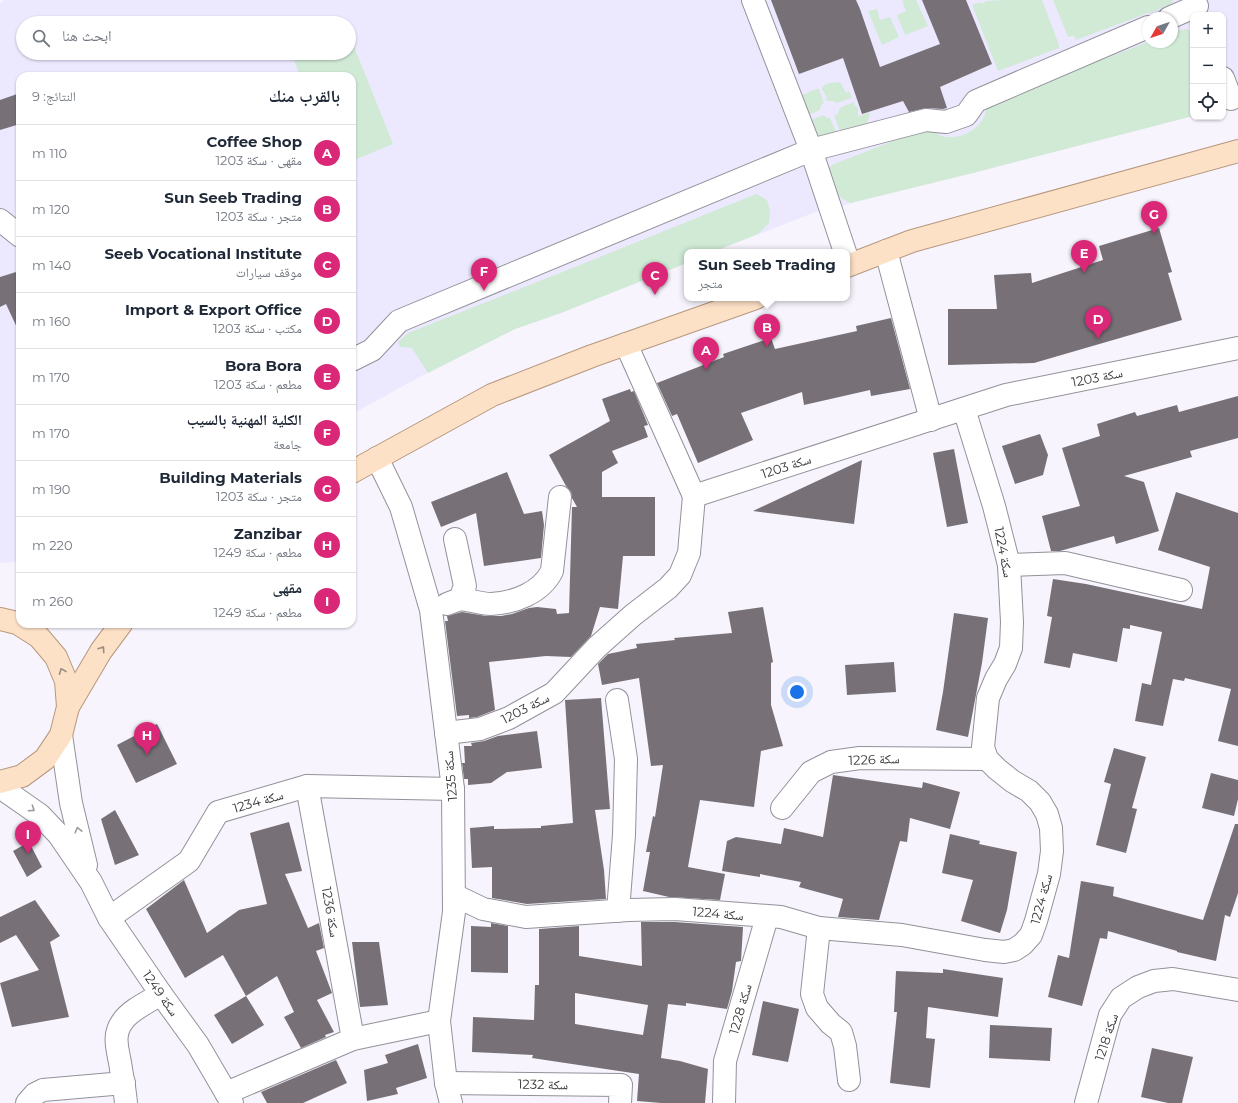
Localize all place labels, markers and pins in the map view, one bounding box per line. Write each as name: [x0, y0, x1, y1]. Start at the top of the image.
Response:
pin: G: [1141, 201, 1167, 234]
pin: E: [1071, 240, 1097, 273]
pin: F: [471, 258, 497, 291]
pin: C: [642, 262, 668, 295]
pin: D: [1085, 306, 1111, 339]
pin: B: [754, 314, 780, 347]
pin: A: [693, 337, 719, 370]
pin: H: [134, 722, 160, 755]
pin: I: [15, 821, 41, 854]

